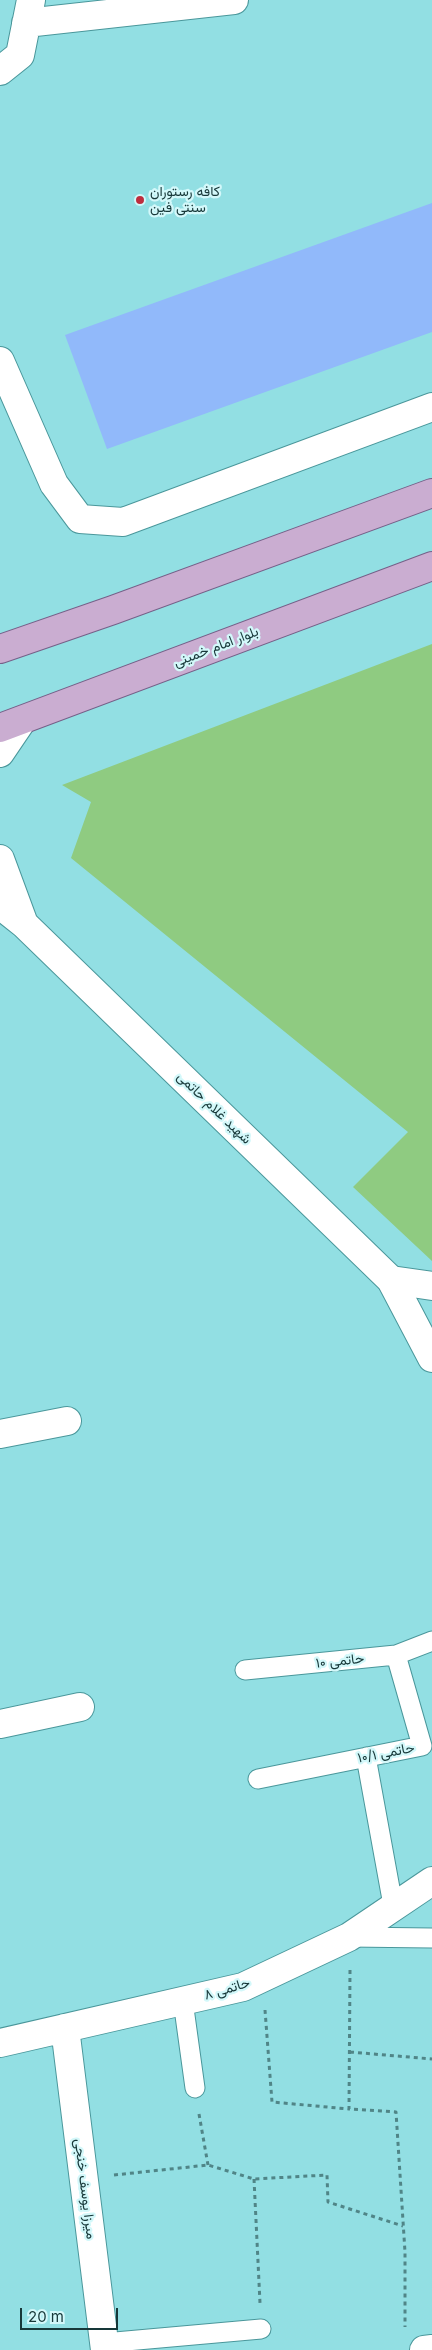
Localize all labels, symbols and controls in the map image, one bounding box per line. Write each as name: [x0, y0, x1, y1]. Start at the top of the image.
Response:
place label: کافه رستوران سنتی فین: [150, 184, 220, 216]
marker: کافه رستوران سنتی فین: [134, 194, 146, 206]
street label: بلوار امام خمینی: [171, 623, 261, 671]
street label: شهید غلام حاتمی: [173, 1068, 255, 1148]
street label: حاتمی ۱۰: [315, 1650, 365, 1672]
street label: حاتمی ۱۰/۱: [356, 1739, 416, 1767]
street label: حاتمی ۸: [202, 1974, 252, 2004]
street label: میرزا یوسف خنجی: [70, 2138, 100, 2240]
scale bar: [22, 2298, 120, 2330]
text: 20 m: [28, 2307, 64, 2326]

